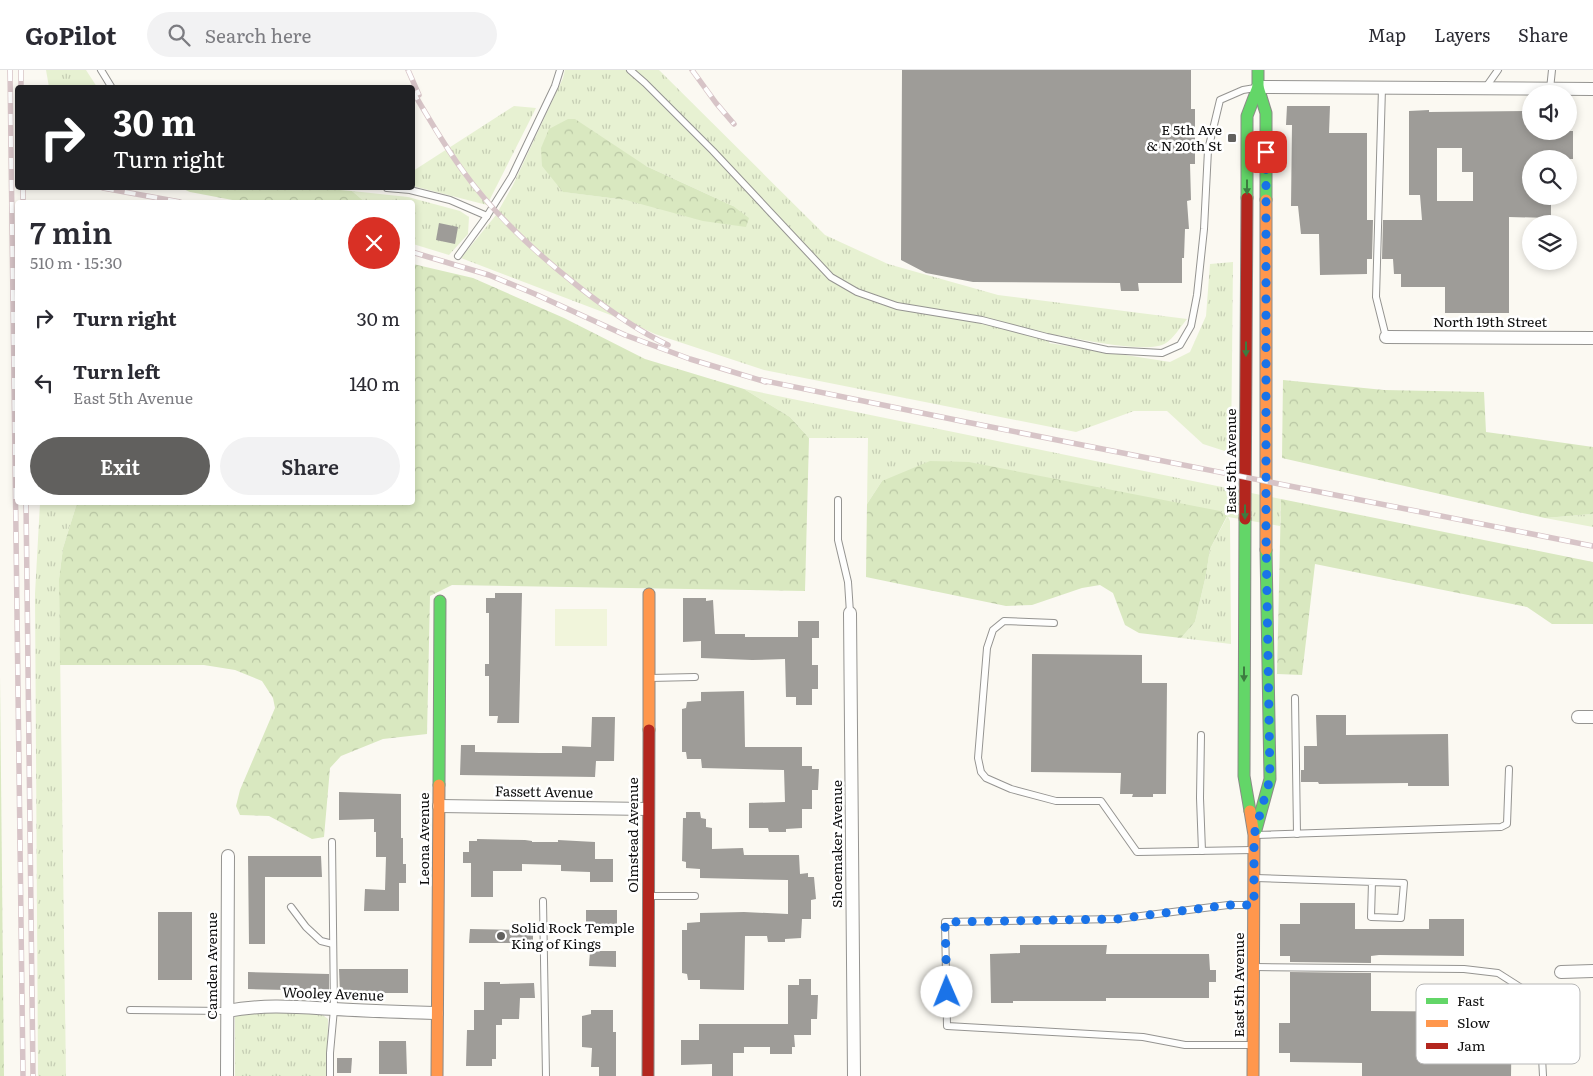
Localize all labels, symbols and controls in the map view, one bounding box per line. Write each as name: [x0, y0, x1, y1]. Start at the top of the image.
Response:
search box: [147, 12, 497, 57]
text: GoPilot: [25, 17, 117, 52]
icon: search: [165, 21, 193, 49]
text: Search here: [205, 21, 311, 49]
text: Map: [1368, 21, 1406, 48]
text: Layers: [1434, 21, 1490, 48]
text: Share: [1518, 21, 1568, 48]
map controls: [1522, 85, 1577, 270]
button: sound: [1522, 85, 1577, 140]
text: 30 m: [113, 95, 196, 147]
icon: right: [30, 105, 95, 170]
place label: E 5th Ave & N 20th St: [1147, 119, 1222, 155]
pin: [1245, 131, 1287, 173]
marker: E 5th Ave & N 20th St: [1226, 132, 1238, 144]
icon: arrive: [1252, 138, 1280, 166]
text: Turn right: [113, 142, 225, 175]
button: search: [1522, 150, 1577, 205]
one-way arrow: [1243, 179, 1251, 195]
text: 7 min: [30, 209, 112, 253]
button: layers: [1522, 215, 1577, 270]
button: close: [348, 217, 400, 269]
text: 510 m · 15:30: [30, 250, 122, 274]
icon: right: [30, 304, 58, 332]
text: Turn right: [73, 304, 177, 332]
text: 30 m: [356, 304, 400, 332]
street label: North 19th Street: [1433, 311, 1547, 331]
one-way arrow: [1242, 341, 1250, 357]
text: Turn left: [73, 357, 160, 385]
icon: left: [30, 369, 58, 397]
text: 140 m: [349, 369, 400, 397]
text: East 5th Avenue: [73, 385, 193, 409]
street label: East 5th Avenue: [1220, 409, 1240, 513]
button: Exit: [30, 437, 210, 495]
button: Share: [220, 437, 400, 495]
one-way arrow: [1241, 504, 1249, 520]
one-way arrow: [1240, 666, 1248, 682]
street label: Olmstead Avenue: [622, 777, 642, 893]
street label: Fassett Avenue: [495, 780, 593, 802]
street label: Shoemaker Avenue: [826, 780, 846, 908]
street label: Leona Avenue: [413, 792, 433, 886]
street label: Camden Avenue: [201, 912, 221, 1020]
place label: Solid Rock Temple King of Kings: [511, 917, 634, 953]
marker: Solid Rock Temple King of Kings: [495, 930, 507, 942]
street label: East 5th Avenue: [1228, 933, 1248, 1037]
position arrow: [920, 965, 972, 1017]
street label: Wooley Avenue: [282, 981, 384, 1005]
legend: [1416, 984, 1580, 1064]
text: Fast: [1457, 990, 1485, 1010]
text: Slow: [1457, 1012, 1490, 1032]
text: Jam: [1457, 1035, 1486, 1055]

